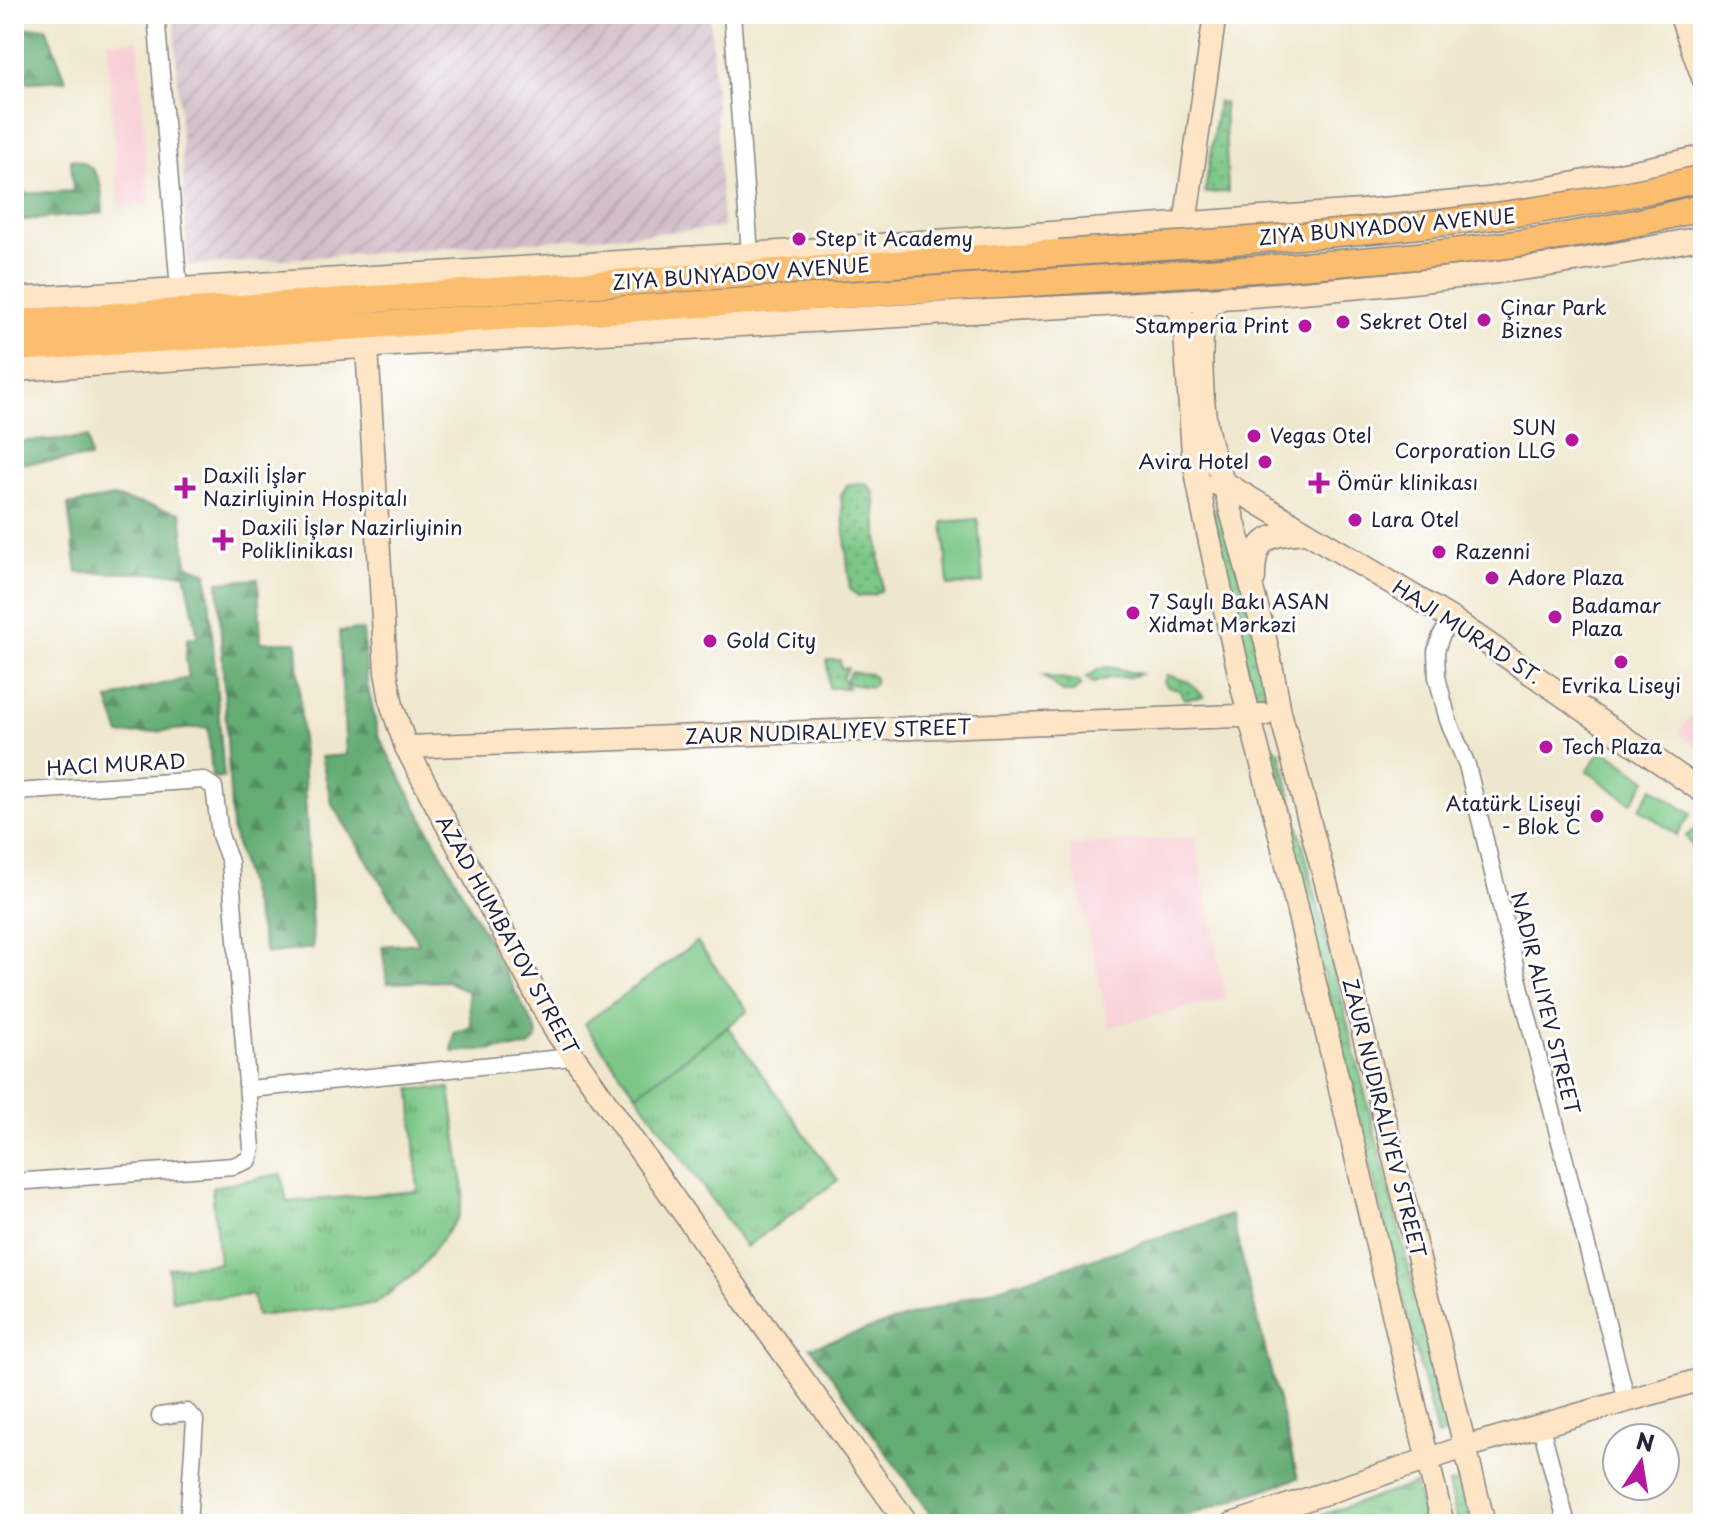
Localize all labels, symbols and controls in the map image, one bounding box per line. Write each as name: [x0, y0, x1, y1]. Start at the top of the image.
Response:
street label: ZIYA BUNYADOV AVENUE: [1257, 200, 1517, 252]
place label: Step it Academy: [815, 223, 973, 253]
marker: Step it Academy: [790, 230, 808, 248]
street label: ZIYA BUNYADOV AVENUE: [611, 249, 871, 297]
place label: Çinar Park Biznes: [1500, 292, 1607, 345]
place label: Sekret Otel: [1359, 306, 1468, 336]
place label: Stamperia Print: [1135, 310, 1289, 340]
marker: Çinar Park Biznes: [1475, 311, 1493, 329]
marker: Sekret Otel: [1334, 313, 1352, 331]
marker: Stamperia Print: [1296, 317, 1314, 335]
place label: SUN Corporation LLG: [1395, 412, 1556, 465]
place label: Vegas Otel: [1270, 420, 1372, 450]
marker: Vegas Otel: [1245, 427, 1263, 445]
marker: SUN Corporation LLG: [1563, 431, 1581, 449]
place label: Avira Hotel: [1138, 446, 1249, 476]
marker: Avira Hotel: [1256, 453, 1274, 471]
place label: Daxili İşlər Nazirliyinin Hospitalı: [203, 460, 407, 513]
place label: Ömür klinikası: [1337, 467, 1478, 497]
marker: Ömür klinikası: [1308, 472, 1330, 494]
marker: Daxili İşlər Nazirliyinin Hospitalı: [174, 477, 196, 499]
place label: Lara Otel: [1371, 504, 1459, 534]
marker: Lara Otel: [1346, 511, 1364, 529]
place label: Daxili İşlər Nazirliyinin Poliklinikası: [241, 512, 462, 565]
marker: Daxili İşlər Nazirliyinin Poliklinikası: [212, 529, 234, 551]
place label: Razenni: [1455, 536, 1530, 566]
marker: Razenni: [1430, 543, 1448, 561]
place label: Adore Plaza: [1508, 562, 1624, 592]
marker: Adore Plaza: [1483, 569, 1501, 587]
street label: HAJI MURAD ST.: [1387, 572, 1548, 691]
place label: 7 Saylı Bakı ASAN Xidmət Mərkəzi: [1149, 586, 1329, 639]
place label: Badamar Plaza: [1571, 590, 1661, 643]
marker: 7 Saylı Bakı ASAN Xidmət Mərkəzi: [1124, 604, 1142, 622]
marker: Badamar Plaza: [1546, 608, 1564, 626]
place label: Gold City: [726, 625, 816, 655]
marker: Gold City: [701, 632, 719, 650]
marker: Evrika Liseyi: [1612, 653, 1630, 671]
place label: Evrika Liseyi: [1561, 670, 1681, 700]
street label: ZAUR NUDIRALIYEV STREET: [684, 711, 972, 751]
place label: Tech Plaza: [1562, 731, 1662, 761]
marker: Tech Plaza: [1537, 738, 1555, 756]
street label: HACI MURAD: [46, 745, 186, 783]
place label: Atatürk Liseyi - Blok C: [1446, 788, 1581, 841]
marker: Atatürk Liseyi - Blok C: [1588, 807, 1606, 825]
street label: AZAD HUMBATOV STREET: [429, 809, 587, 1060]
street label: NADIR ALIYEV STREET: [1504, 888, 1588, 1117]
street label: ZAUR NUDIRALIYEV STREET: [1336, 975, 1434, 1261]
north arrow: [1601, 1422, 1681, 1502]
text: N: [1634, 1423, 1657, 1459]

